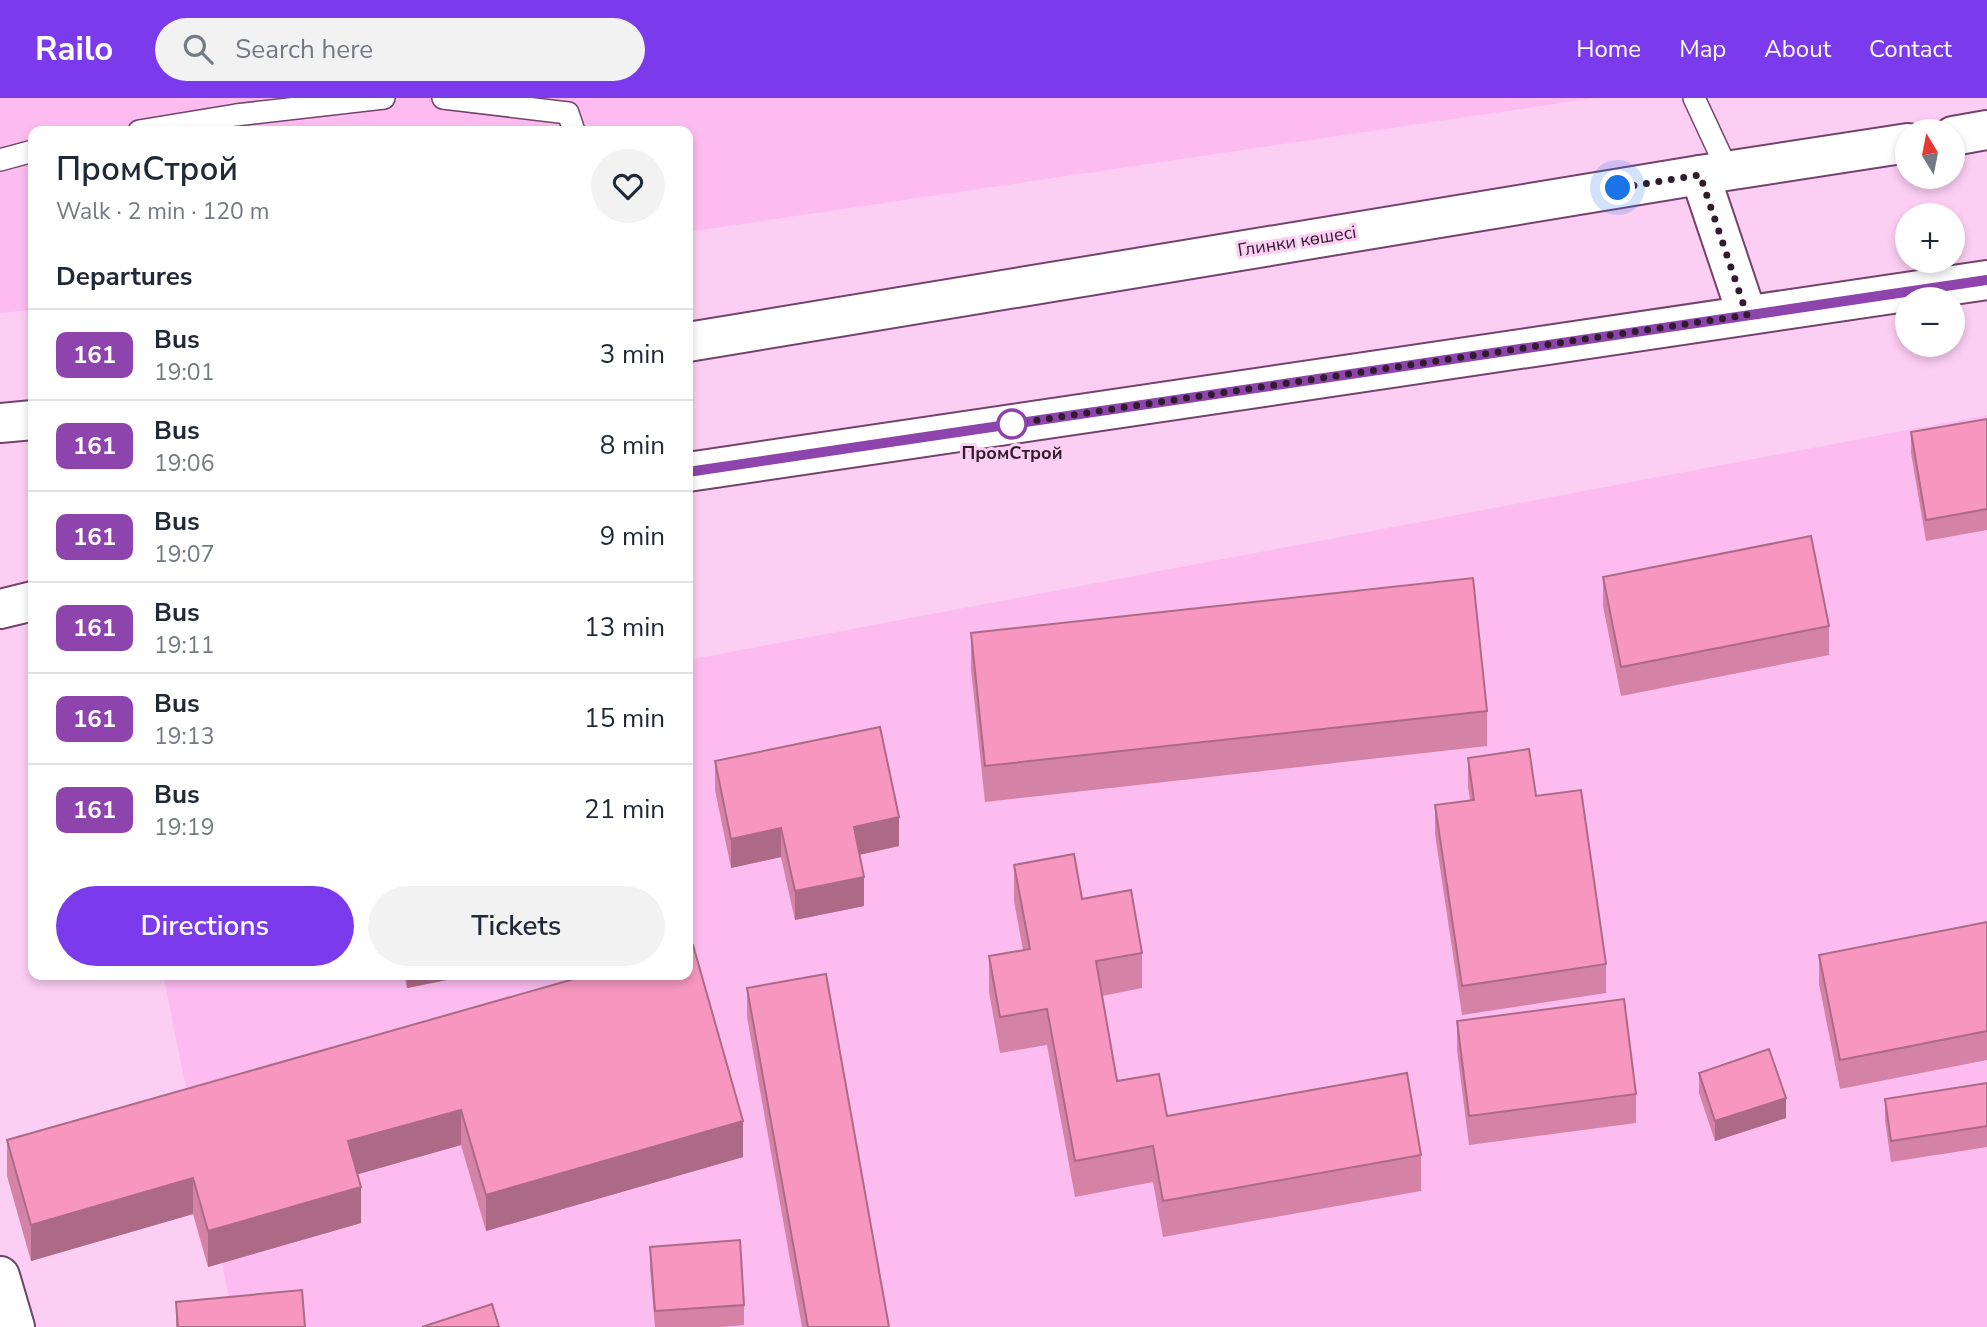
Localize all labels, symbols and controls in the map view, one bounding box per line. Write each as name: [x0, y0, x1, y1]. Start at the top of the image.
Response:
search box: [155, 18, 645, 81]
text: Railo: [35, 27, 113, 72]
icon: search: [179, 30, 217, 68]
text: Search here: [235, 32, 373, 67]
text: Home: [1576, 33, 1641, 65]
text: Map: [1679, 33, 1726, 65]
text: About: [1764, 33, 1831, 65]
text: Contact: [1869, 33, 1952, 65]
north arrow: [1895, 119, 1965, 189]
map controls: [1895, 119, 1965, 357]
text: ПромСтрой: [56, 147, 238, 192]
button: heart: [591, 149, 665, 223]
your location: [1600, 170, 1635, 205]
text: Walk · 2 min · 120 m: [56, 196, 269, 227]
button: +: [1895, 203, 1965, 273]
street label: Глинки көшесі: [1236, 220, 1358, 262]
text: Departures: [56, 259, 192, 294]
button: −: [1895, 287, 1965, 357]
text: Bus: [154, 322, 200, 357]
text: 3 min: [600, 337, 665, 372]
text: 161: [73, 339, 116, 371]
text: 19:01: [154, 357, 214, 388]
marker: ПромСтрой: [997, 409, 1027, 439]
text: Bus: [154, 413, 200, 448]
text: 8 min: [600, 428, 665, 463]
text: 161: [73, 430, 116, 462]
place label: ПромСтрой: [961, 441, 1063, 465]
text: 19:06: [154, 448, 214, 479]
text: Bus: [154, 504, 200, 539]
text: 9 min: [600, 519, 665, 554]
text: 161: [73, 521, 116, 553]
text: 19:07: [154, 539, 214, 570]
text: Bus: [154, 595, 200, 630]
text: 13 min: [584, 610, 665, 645]
text: 161: [73, 612, 116, 644]
text: 19:11: [154, 630, 214, 661]
text: Bus: [154, 686, 200, 721]
text: 15 min: [584, 701, 665, 736]
text: 161: [73, 703, 116, 735]
text: 19:13: [154, 721, 214, 752]
text: Bus: [154, 777, 200, 812]
text: 21 min: [584, 792, 665, 827]
text: 161: [73, 794, 116, 826]
text: 19:19: [154, 812, 214, 843]
button: Directions: [56, 886, 354, 966]
button: Tickets: [368, 886, 665, 966]

